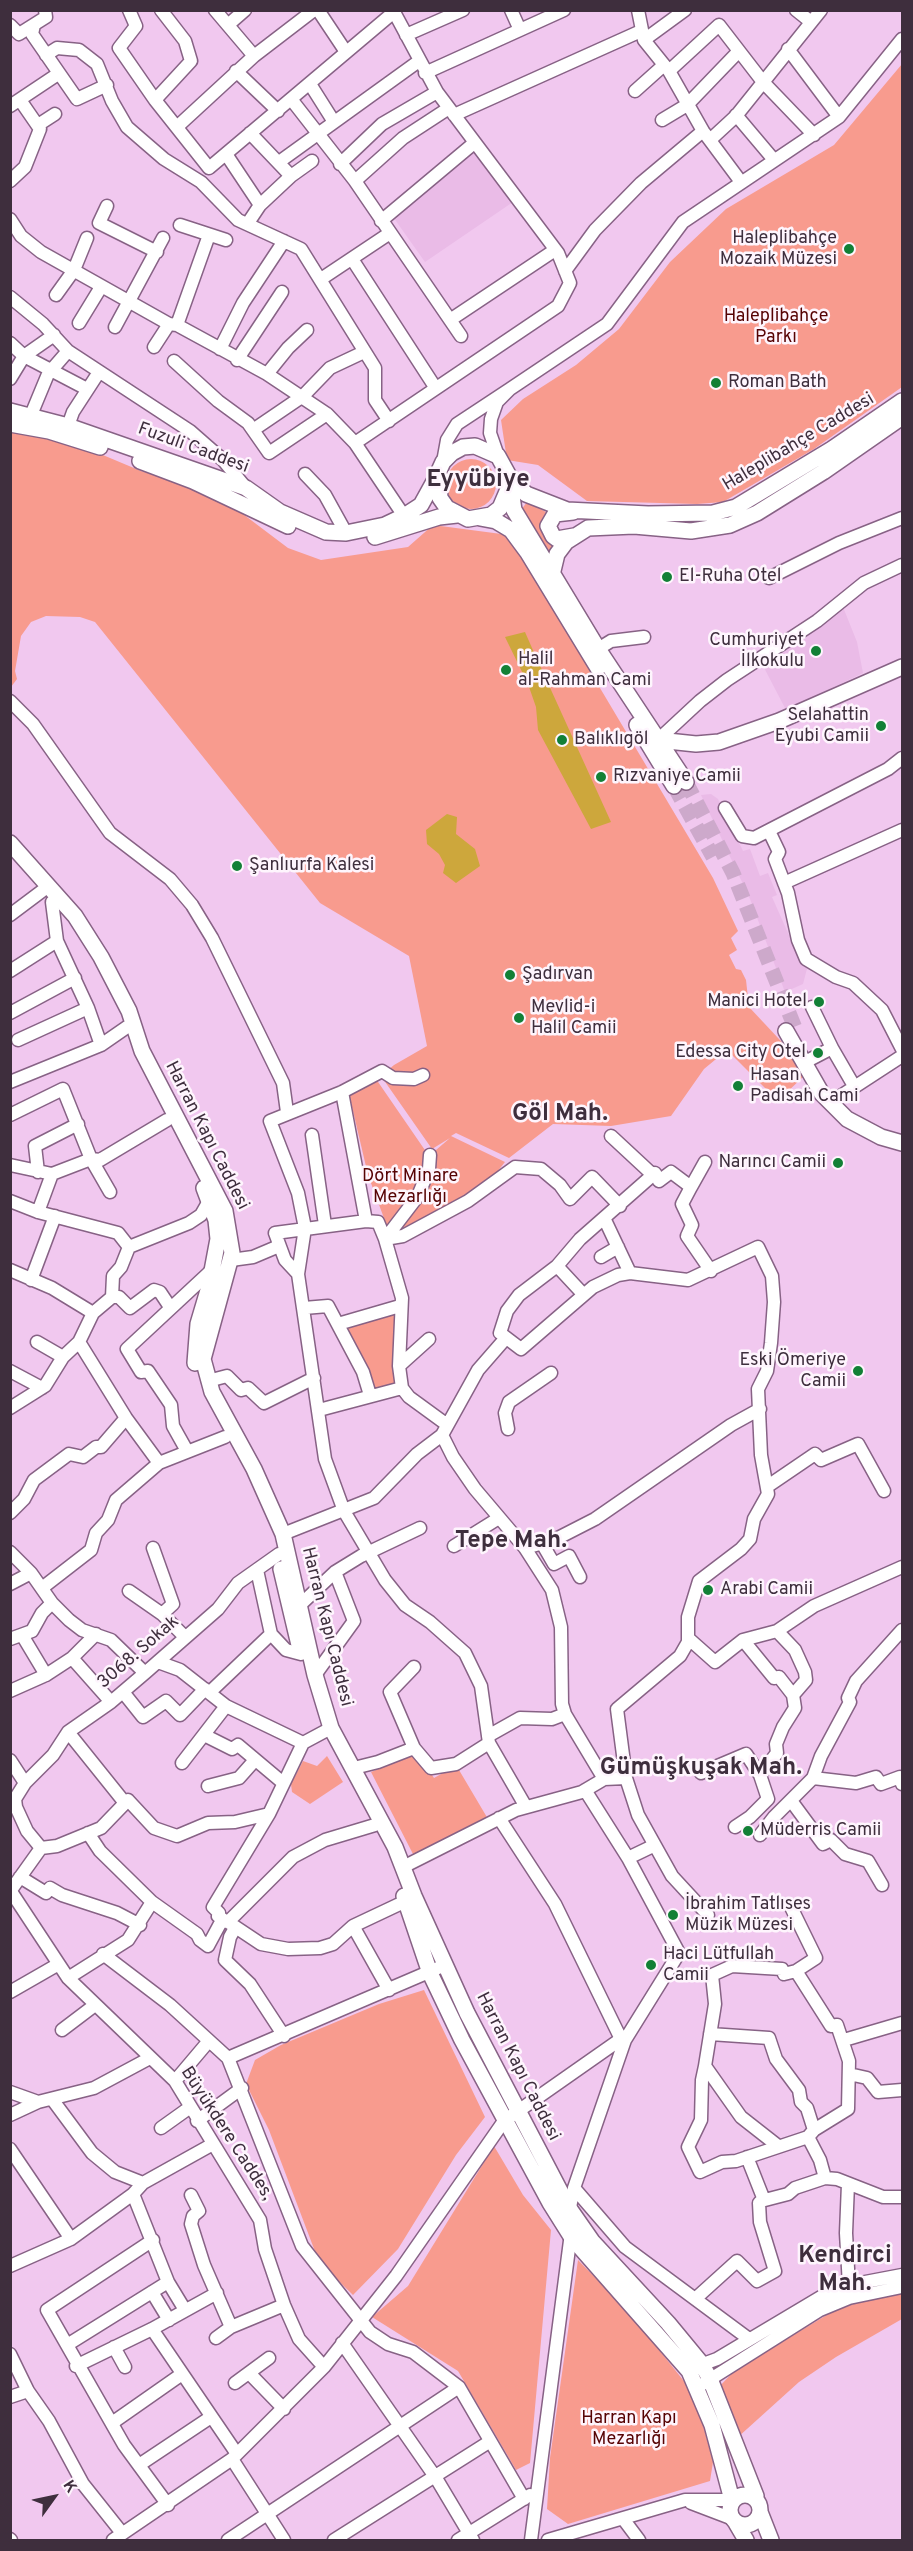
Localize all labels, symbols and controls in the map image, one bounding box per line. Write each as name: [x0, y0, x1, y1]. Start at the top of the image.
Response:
place label: Haleplibahçe Mozaik Müzesi: [720, 228, 837, 270]
marker: Haleplibahçe Mozaik Müzesi: [842, 242, 856, 256]
park label: Haleplibahçe Parkı: [724, 306, 828, 348]
place label: Roman Bath: [728, 372, 827, 394]
marker: Roman Bath: [709, 376, 723, 390]
street label: Haleplibahçe Caddesi: [719, 389, 879, 497]
street label: Fuzuli Caddesi: [135, 419, 251, 479]
district label: Eyyübiye: [426, 467, 530, 495]
place label: El-Ruha Otel: [679, 566, 781, 588]
marker: El-Ruha Otel: [660, 570, 674, 584]
place label: Cumhuriyet İlkokulu: [709, 630, 804, 672]
marker: Cumhuriyet İlkokulu: [809, 644, 823, 658]
place label: Halil al-Rahman Cami: [518, 649, 651, 692]
marker: Halil al-Rahman Cami: [499, 663, 513, 677]
place label: Selahattin Eyubi Camii: [775, 705, 869, 748]
marker: Selahattin Eyubi Camii: [874, 719, 888, 733]
place label: Balıklıgöl: [574, 729, 649, 751]
marker: Balıklıgöl: [555, 733, 569, 747]
place label: Rızvaniye Camii: [613, 766, 741, 788]
marker: Rızvaniye Camii: [594, 770, 608, 784]
place label: Şanlıurfa Kalesi: [249, 855, 374, 877]
marker: Şanlıurfa Kalesi: [230, 859, 244, 873]
place label: Şadırvan: [522, 964, 593, 986]
marker: Şadırvan: [503, 968, 517, 982]
place label: Manici Hotel: [707, 991, 807, 1013]
marker: Manici Hotel: [812, 995, 826, 1009]
place label: Mevlid-i Halil Camii: [531, 997, 616, 1040]
marker: Mevlid-i Halil Camii: [512, 1011, 526, 1025]
place label: Edessa City Otel: [675, 1042, 806, 1064]
marker: Edessa City Otel: [811, 1046, 825, 1060]
street label: Harran Kapı Caddesi: [159, 1058, 253, 1214]
place label: Hasan Padisah Cami: [750, 1065, 859, 1108]
marker: Hasan Padisah Cami: [731, 1079, 745, 1093]
district label: Göl Mah.: [512, 1101, 608, 1129]
place label: Narıncı Camii: [719, 1152, 826, 1174]
marker: Narıncı Camii: [831, 1156, 845, 1170]
park label: Dört Minare Mezarlığı: [362, 1166, 458, 1208]
place label: Eski Ömeriye Camii: [740, 1350, 846, 1392]
marker: Eski Ömeriye Camii: [851, 1364, 865, 1378]
district label: Tepe Mah.: [455, 1528, 567, 1556]
street label: Harran Kapı Caddesi: [296, 1545, 356, 1709]
place label: Arabi Camii: [720, 1579, 813, 1601]
marker: Arabi Camii: [701, 1583, 715, 1597]
street label: 3068. Sokak: [94, 1612, 184, 1694]
district label: Gümüşkuşak Mah.: [600, 1755, 802, 1783]
place label: Müderris Camii: [760, 1820, 881, 1842]
marker: Müderris Camii: [741, 1824, 755, 1838]
place label: İbrahim Tatlıses Müzik Müzesi: [685, 1894, 811, 1936]
marker: İbrahim Tatlıses Müzik Müzesi: [666, 1908, 680, 1922]
place label: Haci Lütfullah Camii: [663, 1944, 774, 1986]
marker: Haci Lütfullah Camii: [644, 1958, 658, 1972]
street label: Harran Kapı Caddesi: [470, 1989, 564, 2145]
street label: Büyükdere Caddes,: [175, 2063, 277, 2205]
district label: Kendirci Mah.: [798, 2243, 892, 2299]
park label: Harran Kapı Mezarlığı: [581, 2408, 677, 2450]
north arrow: [24, 2467, 84, 2527]
text: K: [58, 2477, 81, 2497]

